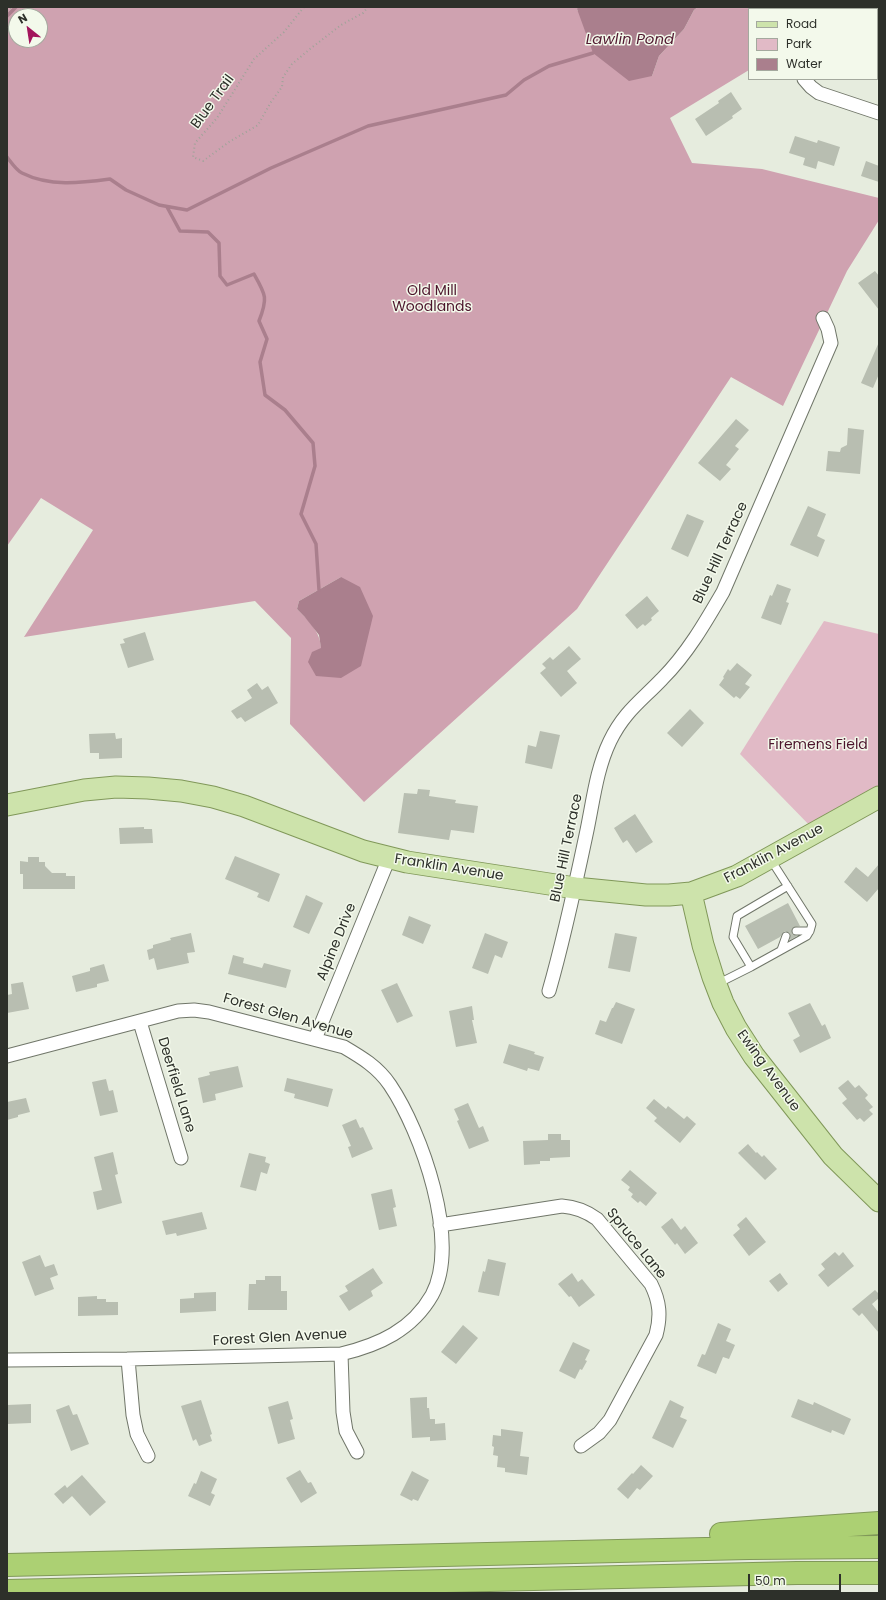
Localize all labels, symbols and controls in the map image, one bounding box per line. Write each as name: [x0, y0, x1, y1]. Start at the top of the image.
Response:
north arrow: [8, 8, 48, 48]
legend: [748, 8, 878, 80]
text: N: [15, 9, 30, 27]
text: Road: [786, 15, 817, 32]
water label: Lawlin Pond: [586, 31, 674, 49]
text: Park: [786, 35, 812, 52]
text: Water: [786, 55, 822, 72]
street label: Blue Trail: [188, 72, 238, 132]
park label: Old Mill Woodlands: [392, 283, 472, 316]
street label: Blue Hill Terrace: [690, 499, 752, 607]
park label: Firemens Field: [768, 737, 868, 753]
street label: Blue Hill Terrace: [547, 792, 587, 904]
street label: Franklin Avenue: [721, 821, 827, 887]
street label: Franklin Avenue: [393, 851, 505, 885]
street label: Alpine Drive: [314, 901, 360, 983]
street label: Forest Glen Avenue: [221, 990, 355, 1044]
street label: Ewing Avenue: [733, 1027, 803, 1115]
street label: Deerfield Lane: [153, 1035, 199, 1135]
street label: Spruce Lane: [602, 1205, 670, 1283]
street label: Forest Glen Avenue: [212, 1326, 348, 1350]
scale bar: [750, 1566, 843, 1592]
text: 50 m: [755, 1572, 786, 1589]

